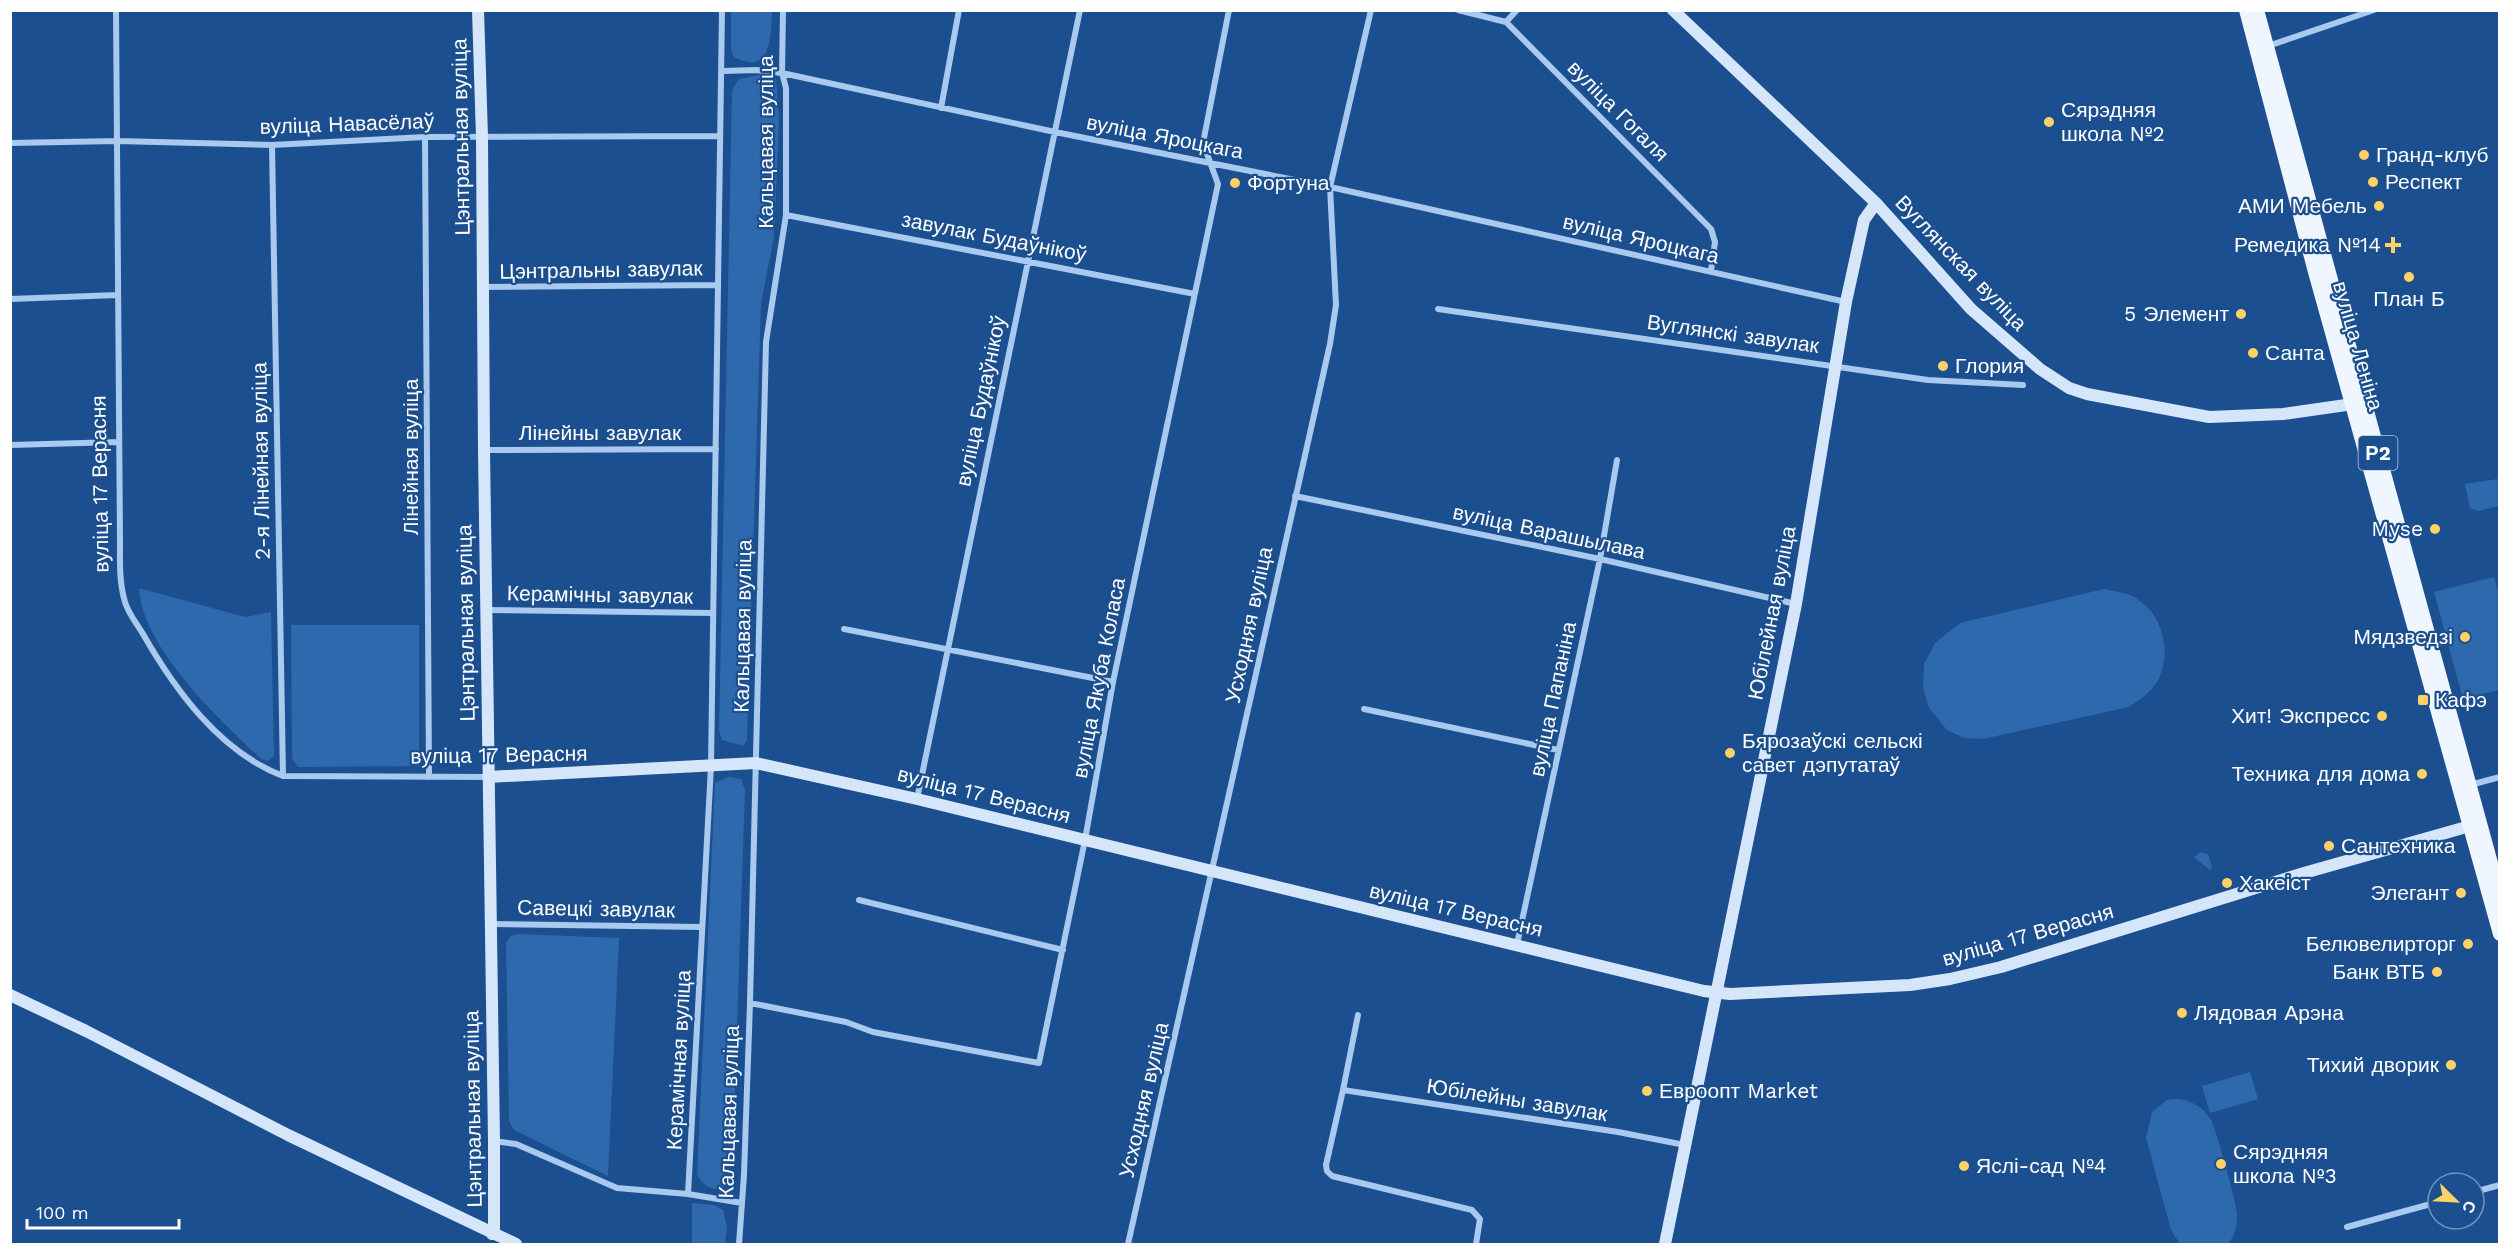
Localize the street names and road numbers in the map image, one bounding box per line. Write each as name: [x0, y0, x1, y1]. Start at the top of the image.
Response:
street label: Цэнтральная вуліца: [446, 38, 475, 236]
street label: Кальцавая вуліца: [753, 55, 778, 229]
street label: вуліца Гогаля: [1563, 55, 1674, 166]
street label: вуліца Навасёлаў: [259, 108, 435, 139]
street label: вуліца Яроцкага: [1085, 109, 1246, 164]
street label: Вуглянская вуліца: [1890, 190, 2033, 336]
street label: завулак Будаўнікоў: [900, 206, 1089, 267]
street label: вуліца Яроцкага: [1561, 208, 1722, 269]
street label: Цэнтральны завулак: [499, 255, 704, 284]
street label: вуліца Леніна: [2328, 278, 2389, 414]
street label: Вуглянскі завулак: [1645, 309, 1821, 358]
street label: вуліца Будаўнікоў: [950, 313, 1011, 489]
street label: 2-я Лінейная вуліца: [246, 362, 275, 560]
street label: Лінейная вуліца: [398, 378, 423, 535]
street label: вуліца 17 Верасня: [85, 395, 114, 573]
street label: Лінейны завулак: [519, 420, 682, 445]
road number: Р2: [2358, 436, 2398, 470]
street label: вуліца Варашылава: [1451, 499, 1648, 564]
street label: Юбілейная вуліца: [1742, 523, 1801, 702]
street label: Цэнтральная вуліца: [451, 524, 480, 722]
street label: Кальцавая вуліца: [728, 539, 757, 713]
street label: Усходняя вуліца: [1220, 544, 1277, 705]
street label: вуліца Якуба Коласа: [1067, 575, 1130, 780]
street label: Керамічны завулак: [507, 580, 694, 609]
street label: вуліца Папаніна: [1524, 619, 1581, 779]
street label: вуліца 17 Верасня: [410, 740, 588, 769]
street label: вуліца 17 Верасня: [895, 761, 1073, 828]
street label: вуліца 17 Верасня: [1367, 877, 1545, 942]
street label: Савецкі завулак: [517, 895, 676, 922]
street label: вуліца 17 Верасня: [1939, 898, 2116, 971]
street label: Керамічная вуліца: [661, 969, 696, 1151]
street label: Цэнтральная вуліца: [458, 1010, 487, 1208]
street label: Усходняя вуліца: [1113, 1019, 1174, 1180]
street label: Кальцавая вуліца: [713, 1025, 744, 1199]
street label: Юбілейны завулак: [1425, 1073, 1610, 1126]

